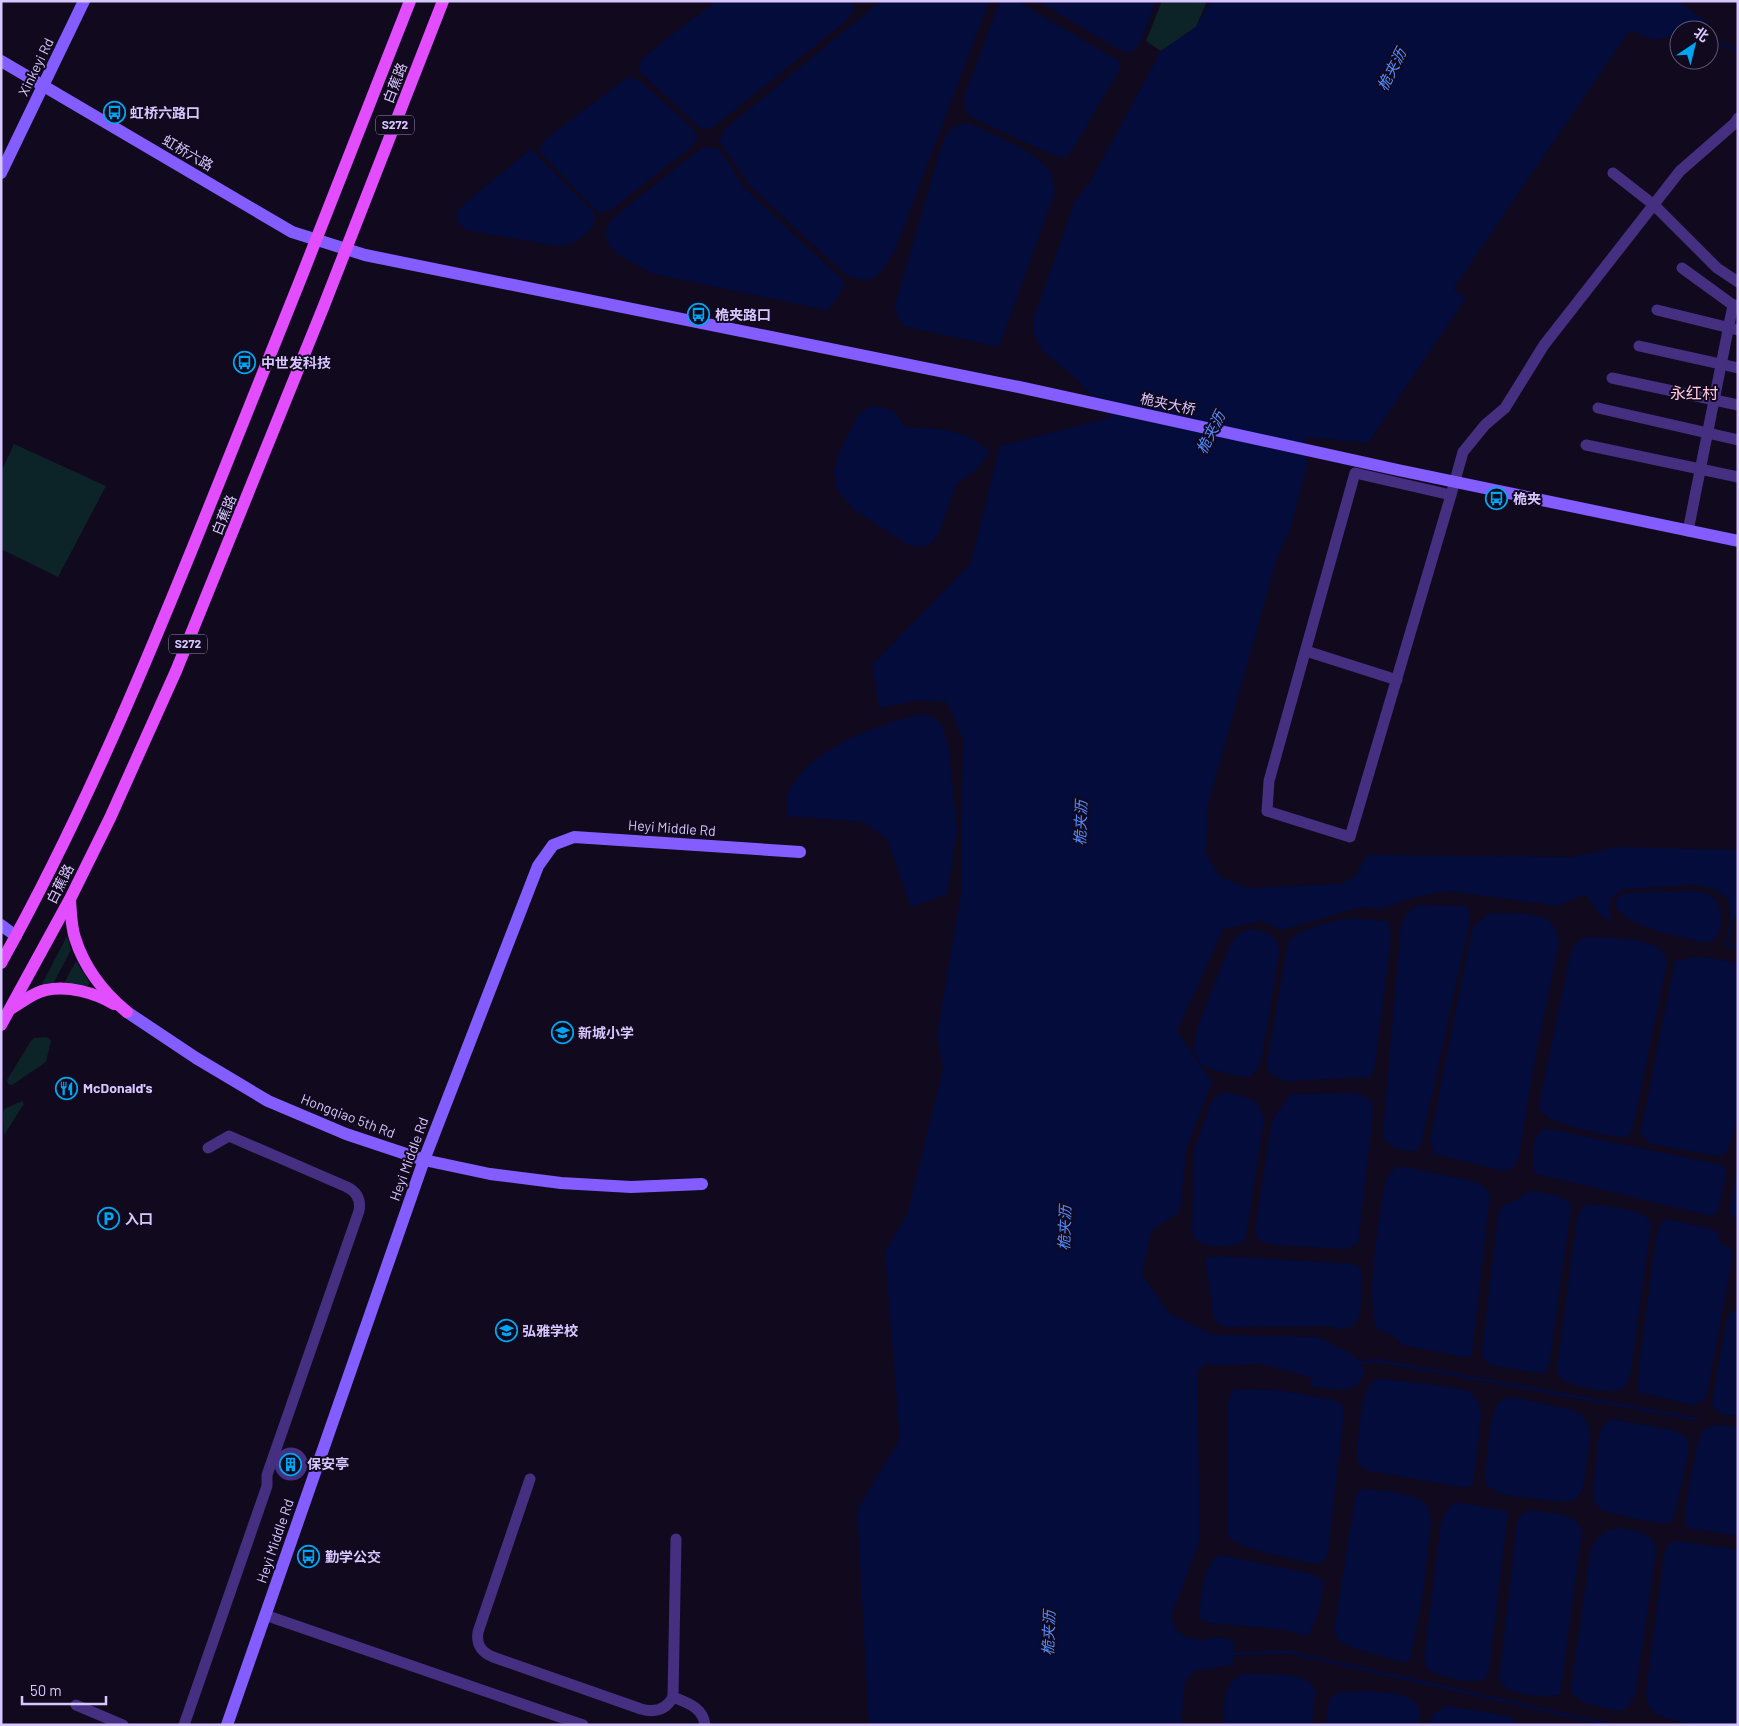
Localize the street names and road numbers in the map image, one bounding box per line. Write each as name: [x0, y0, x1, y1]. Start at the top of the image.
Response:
street label: Xinkeyi Rd: [14, 35, 57, 99]
street label: 白蕉路: [379, 60, 410, 105]
road number: S272: [376, 116, 414, 134]
street label: 虹桥六路: [160, 131, 217, 174]
street label: 桅夹大桥: [1139, 389, 1197, 418]
street label: 白蕉路: [208, 492, 239, 537]
road number: S272: [169, 634, 207, 654]
street label: Heyi Middle Rd: [628, 816, 716, 839]
street label: 白蕉路: [42, 861, 77, 906]
street label: Hongqiao 5th Rd: [299, 1090, 398, 1141]
street label: Heyi Middle Rd: [386, 1115, 432, 1203]
street label: Heyi Middle Rd: [252, 1497, 297, 1585]

